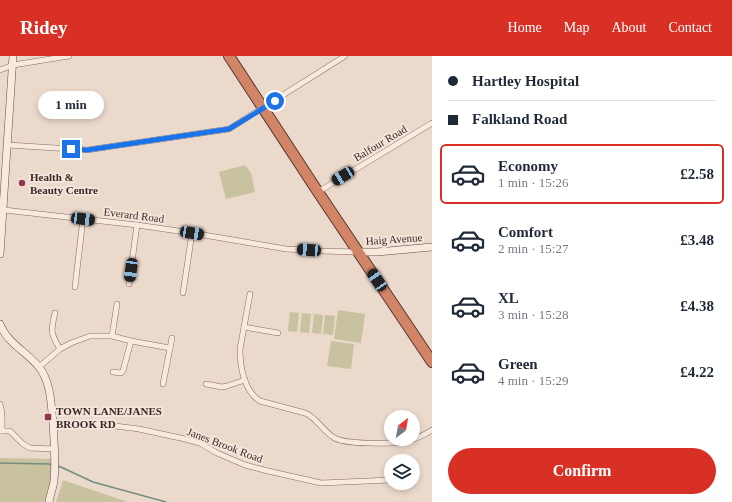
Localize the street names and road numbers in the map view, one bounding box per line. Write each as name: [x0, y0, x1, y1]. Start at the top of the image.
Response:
street label: Balfour Road: [351, 122, 409, 163]
street label: Everard Road: [103, 205, 165, 225]
street label: Haig Avenue: [365, 231, 423, 247]
street label: Janes Brook Road: [185, 425, 265, 465]

